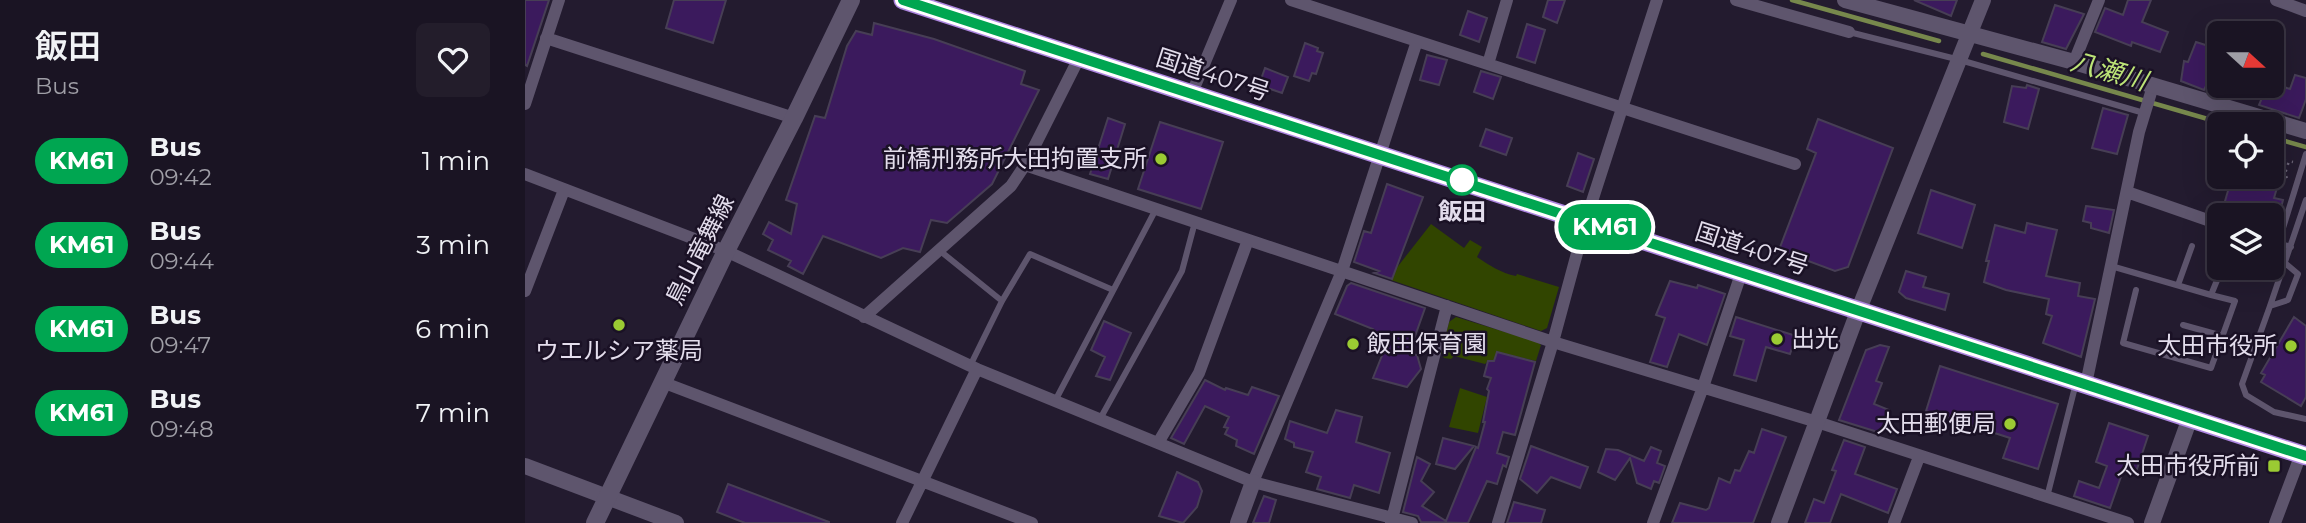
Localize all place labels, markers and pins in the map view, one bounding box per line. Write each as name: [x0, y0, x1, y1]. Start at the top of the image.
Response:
place label: 前橋刑務所大田拘置支所: [883, 144, 1147, 173]
marker: 前橋刑務所大田拘置支所: [1153, 151, 1169, 167]
marker: 飯田: [1447, 165, 1477, 195]
place label: 飯田: [1438, 197, 1486, 226]
marker: ウエルシア薬局: [611, 317, 627, 333]
place label: 出光: [1791, 324, 1839, 353]
place label: 飯田保育園: [1367, 329, 1487, 358]
marker: 出光: [1769, 331, 1785, 347]
place label: 太田市役所: [2157, 331, 2277, 360]
place label: ウエルシア薬局: [535, 336, 703, 365]
marker: 飯田保育園: [1345, 336, 1361, 352]
marker: 太田市役所: [2283, 338, 2299, 354]
place label: 太田郵便局: [1876, 409, 1996, 438]
marker: 太田郵便局: [2002, 416, 2018, 432]
place label: 太田市役所前: [2116, 451, 2260, 480]
marker: 太田市役所前: [2266, 458, 2282, 474]

